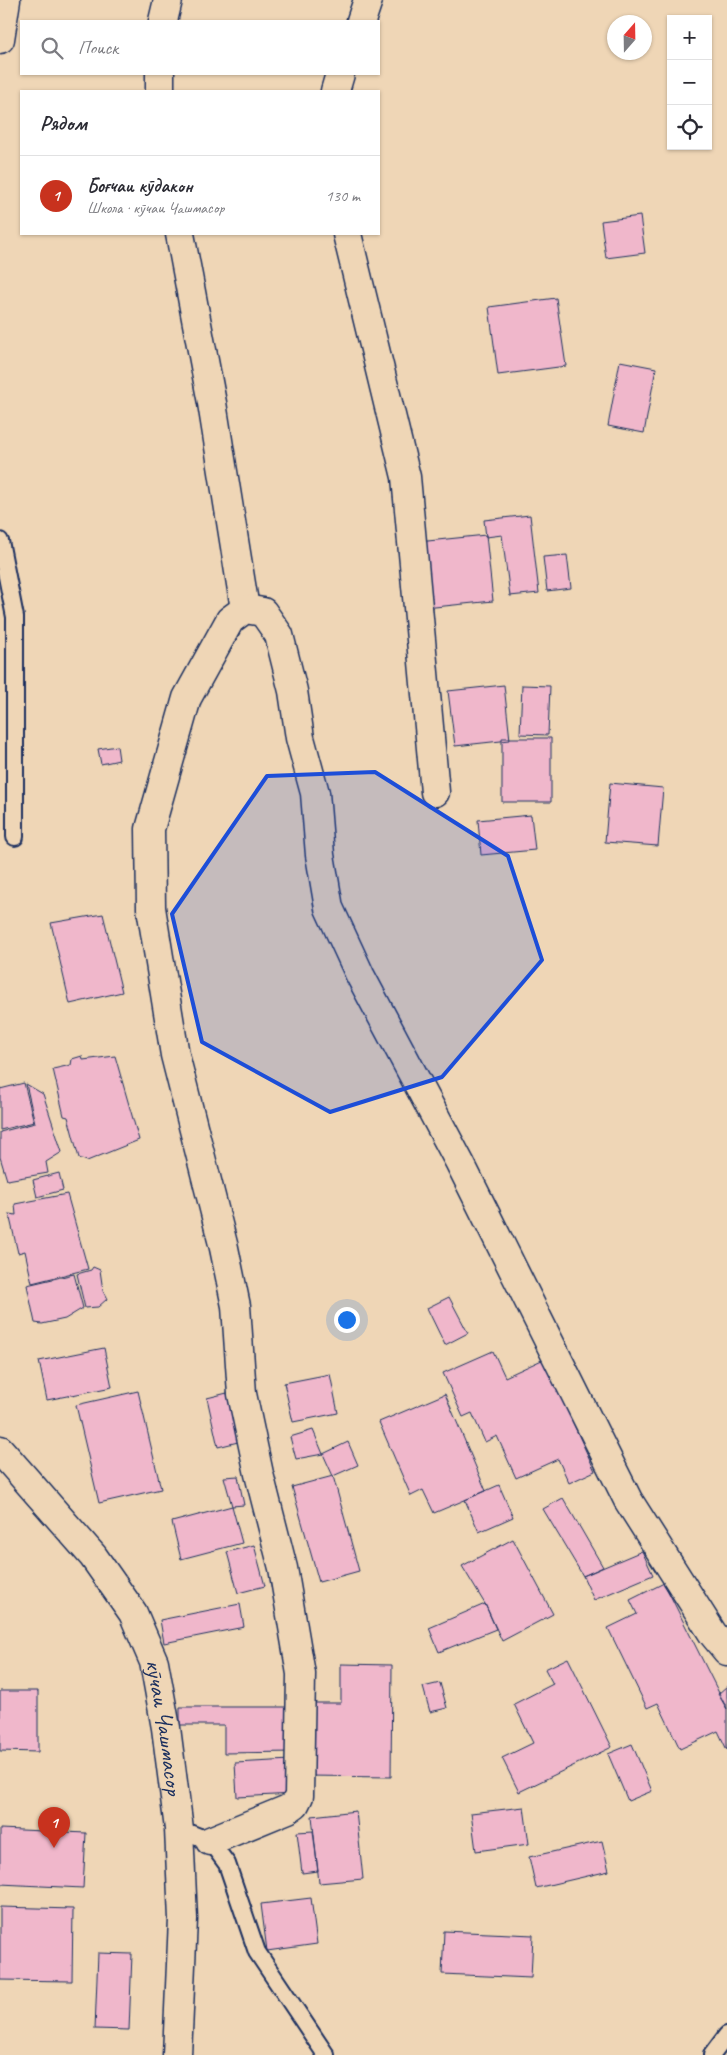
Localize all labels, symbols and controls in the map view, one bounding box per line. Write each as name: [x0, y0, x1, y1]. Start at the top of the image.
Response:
north arrow: [607, 15, 652, 60]
map controls: [667, 15, 712, 150]
button: +: [667, 15, 712, 60]
search box: [20, 20, 380, 75]
icon: search: [38, 34, 66, 62]
text: Поиск: [78, 36, 118, 60]
button: −: [667, 60, 712, 105]
button: locate: [667, 105, 712, 150]
text: Рядом: [40, 110, 87, 136]
text: Боғчаи кӯдакон: [87, 174, 193, 198]
text: 1: [52, 186, 60, 206]
text: 130 m: [326, 186, 360, 206]
text: Школа · кӯчаи Чашмасор: [87, 198, 224, 218]
your location: [334, 1307, 360, 1333]
street label: кӯчаи Чашмасор: [139, 1657, 190, 1799]
pin: 1: [38, 1807, 70, 1848]

